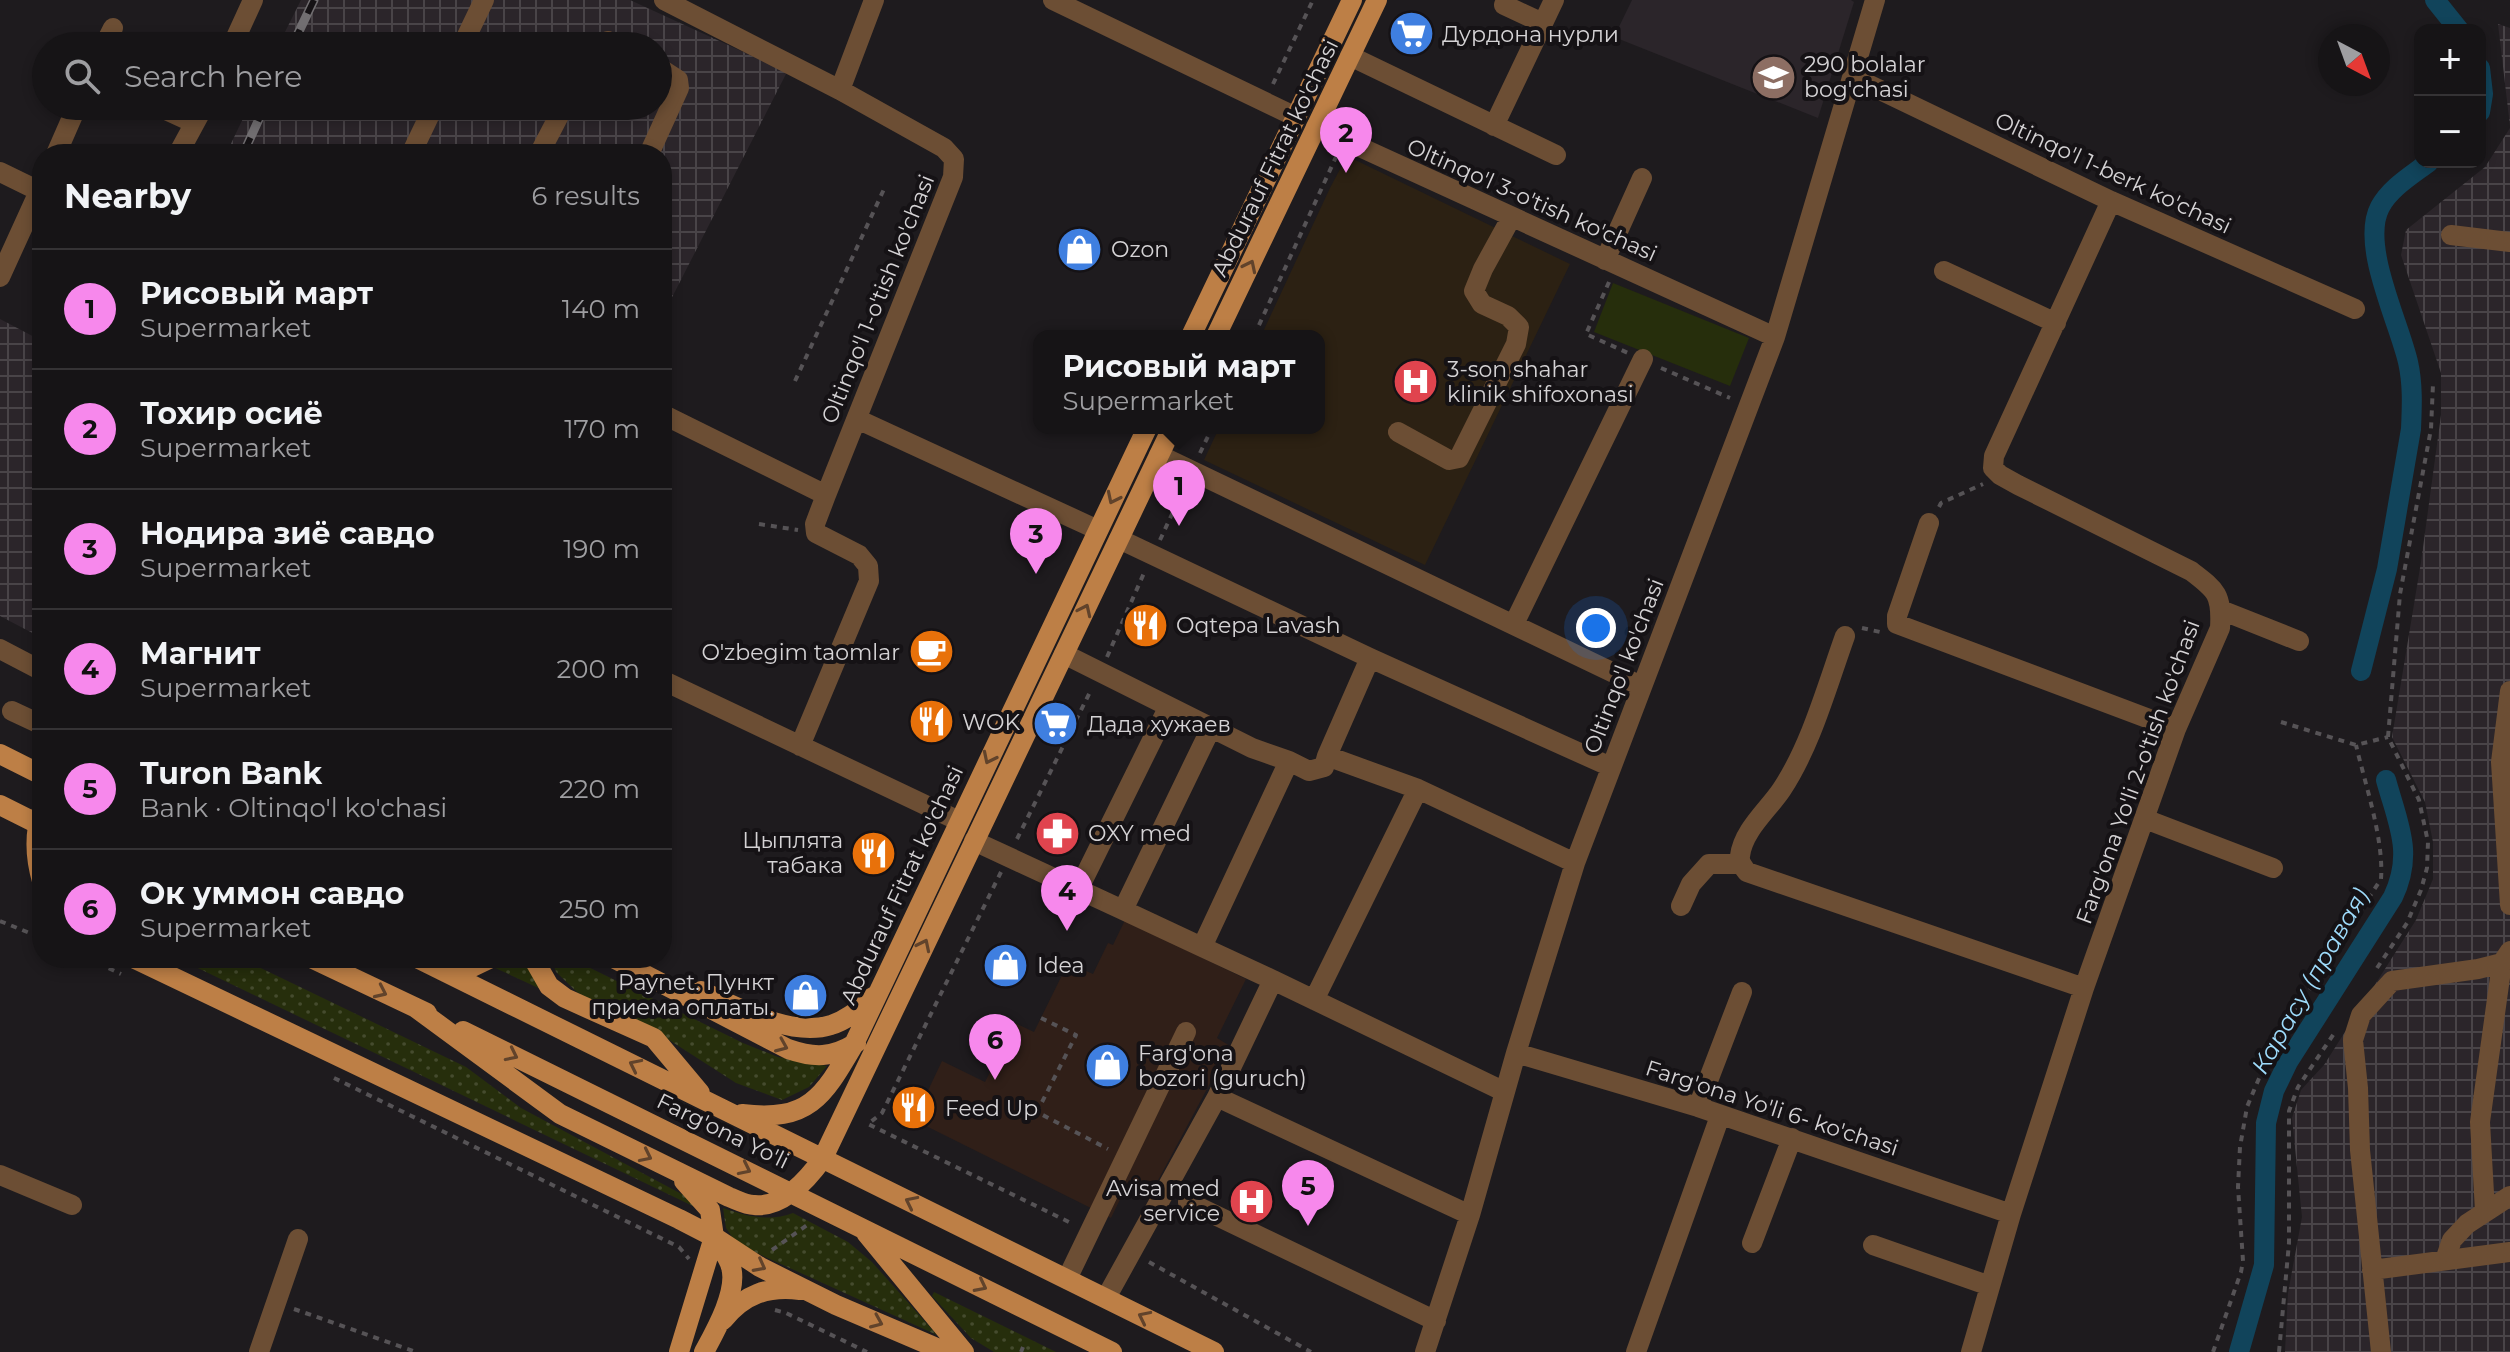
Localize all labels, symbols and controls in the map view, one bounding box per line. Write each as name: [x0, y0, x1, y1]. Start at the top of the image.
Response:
supermarket icon: Дурдона нурли: [1387, 10, 1435, 58]
place label: Дурдона нурли: [1442, 21, 1619, 48]
north arrow: [2318, 24, 2390, 96]
map controls: [2414, 24, 2486, 168]
button: +: [2414, 24, 2486, 96]
search box: [32, 32, 672, 120]
street label: Abdurauf Fitrat ko'chasi: [1206, 35, 1344, 281]
place label: 290 bolalar bog'chasi: [1804, 51, 1926, 103]
school or university icon: 290 bolalar bog'chasi: [1749, 53, 1797, 101]
icon: search: [60, 54, 104, 98]
text: Search here: [124, 58, 302, 95]
button: −: [2414, 96, 2486, 168]
street label: Oltinqo'l 1-berk ko'chasi: [1991, 106, 2235, 240]
pin: 2: [1320, 107, 1372, 173]
street label: Oltinqo'l 3-o'tish ko'chasi: [1403, 133, 1661, 267]
street label: Oltinqo'l 1-o'tish ko'chasi: [816, 171, 940, 427]
text: Nearby: [64, 175, 191, 217]
text: 6 results: [531, 180, 640, 212]
shop icon: Ozon: [1056, 225, 1104, 273]
place label: Ozon: [1111, 236, 1169, 263]
one-way arrow: [1240, 259, 1256, 274]
text: Рисовый март: [140, 275, 373, 312]
text: 1: [85, 293, 95, 325]
text: 140 m: [562, 293, 640, 325]
text: Supermarket: [140, 312, 311, 344]
popup: [1033, 330, 1325, 434]
text: Рисовый март: [1063, 348, 1295, 385]
place label: 3-son shahar klinik shifoxonasi: [1447, 356, 1634, 408]
hospital icon: 3-son shahar klinik shifoxonasi: [1392, 358, 1440, 406]
text: Supermarket: [1063, 385, 1234, 417]
text: Тохир осиё: [140, 395, 323, 432]
text: 2: [82, 413, 98, 445]
text: 170 m: [564, 413, 640, 445]
text: Supermarket: [140, 432, 311, 464]
pin: 1: [1153, 460, 1205, 526]
one-way arrow: [1107, 490, 1123, 505]
pin: 3: [1010, 508, 1062, 574]
text: Нодира зиё савдо: [140, 515, 435, 552]
text: 3: [82, 533, 98, 565]
text: 190 m: [563, 533, 640, 565]
text: Supermarket: [140, 552, 311, 584]
street label: Oltinqo'l ko'chasi: [1578, 575, 1670, 757]
restaurant icon: Oqtepa Lavash: [1121, 601, 1169, 649]
one-way arrow: [1075, 603, 1091, 618]
your location: [1576, 608, 1616, 648]
place label: Oqtepa Lavash: [1176, 612, 1341, 639]
street label: Farg'ona Yo'li 2-o'tish ko'chasi: [2070, 616, 2206, 928]
cafe icon: O'zbegim taomlar: [907, 628, 955, 676]
text: Магнит: [140, 635, 261, 672]
place label: O'zbegim taomlar: [702, 639, 900, 666]
text: 4: [81, 653, 99, 685]
text: 200 m: [556, 653, 640, 685]
text: Supermarket: [140, 672, 311, 704]
restaurant icon: WOK: [907, 698, 955, 746]
supermarket icon: Дада хужаев: [1032, 700, 1080, 748]
place label: WOK: [962, 709, 1020, 736]
place label: Дада хужаев: [1087, 711, 1231, 738]
one-way arrow: [983, 750, 999, 765]
text: Turon Bank: [140, 755, 322, 792]
street label: Abdurauf Fitrat ko'chasi: [835, 761, 969, 1009]
text: 5: [82, 773, 98, 805]
text: 220 m: [559, 773, 640, 805]
text: Bank · Oltinqo'l ko'chasi: [140, 792, 447, 824]
pharmacy icon: OXY med: [1033, 809, 1081, 857]
place label: OXY med: [1088, 820, 1191, 847]
place label: Цыплята табака: [742, 827, 843, 879]
restaurant icon: Цыплята табака: [850, 829, 898, 877]
pin: 4: [1041, 865, 1093, 931]
text: Ок уммон савдо: [140, 875, 404, 912]
water label: Карасу (правая): [2245, 883, 2375, 1079]
text: 6: [82, 893, 98, 925]
text: 250 m: [559, 893, 640, 925]
text: Supermarket: [140, 912, 311, 944]
one-way arrow: [914, 939, 930, 954]
shop icon: Idea: [982, 941, 1030, 989]
place label: Idea: [1037, 952, 1085, 979]
place label: Paynet. Пункт приема оплаты.: [591, 969, 775, 1021]
shop icon: Paynet. Пункт приема оплаты.: [781, 971, 829, 1019]
one-way arrow: [373, 982, 388, 998]
pin: 6: [969, 1014, 1021, 1080]
one-way arrow: [773, 1036, 788, 1052]
place label: Farg'ona bozori (guruch): [1138, 1040, 1307, 1092]
shop icon: Farg'ona bozori (guruch): [1083, 1042, 1131, 1090]
one-way arrow: [503, 1045, 518, 1060]
street label: Farg'ona Yo'li 6- ko'chasi: [1642, 1054, 1902, 1162]
one-way arrow: [628, 1059, 643, 1075]
restaurant icon: Feed Up: [890, 1084, 938, 1132]
street label: Farg'ona Yo'li: [652, 1087, 794, 1175]
place label: Feed Up: [945, 1095, 1038, 1122]
one-way arrow: [637, 1146, 652, 1162]
one-way arrow: [737, 1159, 751, 1175]
pin: 5: [1282, 1160, 1334, 1226]
place label: Avisa med service: [1106, 1175, 1220, 1227]
hospital icon: Avisa med service: [1227, 1177, 1275, 1225]
one-way arrow: [905, 1196, 920, 1212]
one-way arrow: [751, 1257, 766, 1272]
one-way arrow: [973, 1277, 988, 1292]
one-way arrow: [1138, 1312, 1153, 1327]
one-way arrow: [869, 1313, 883, 1329]

